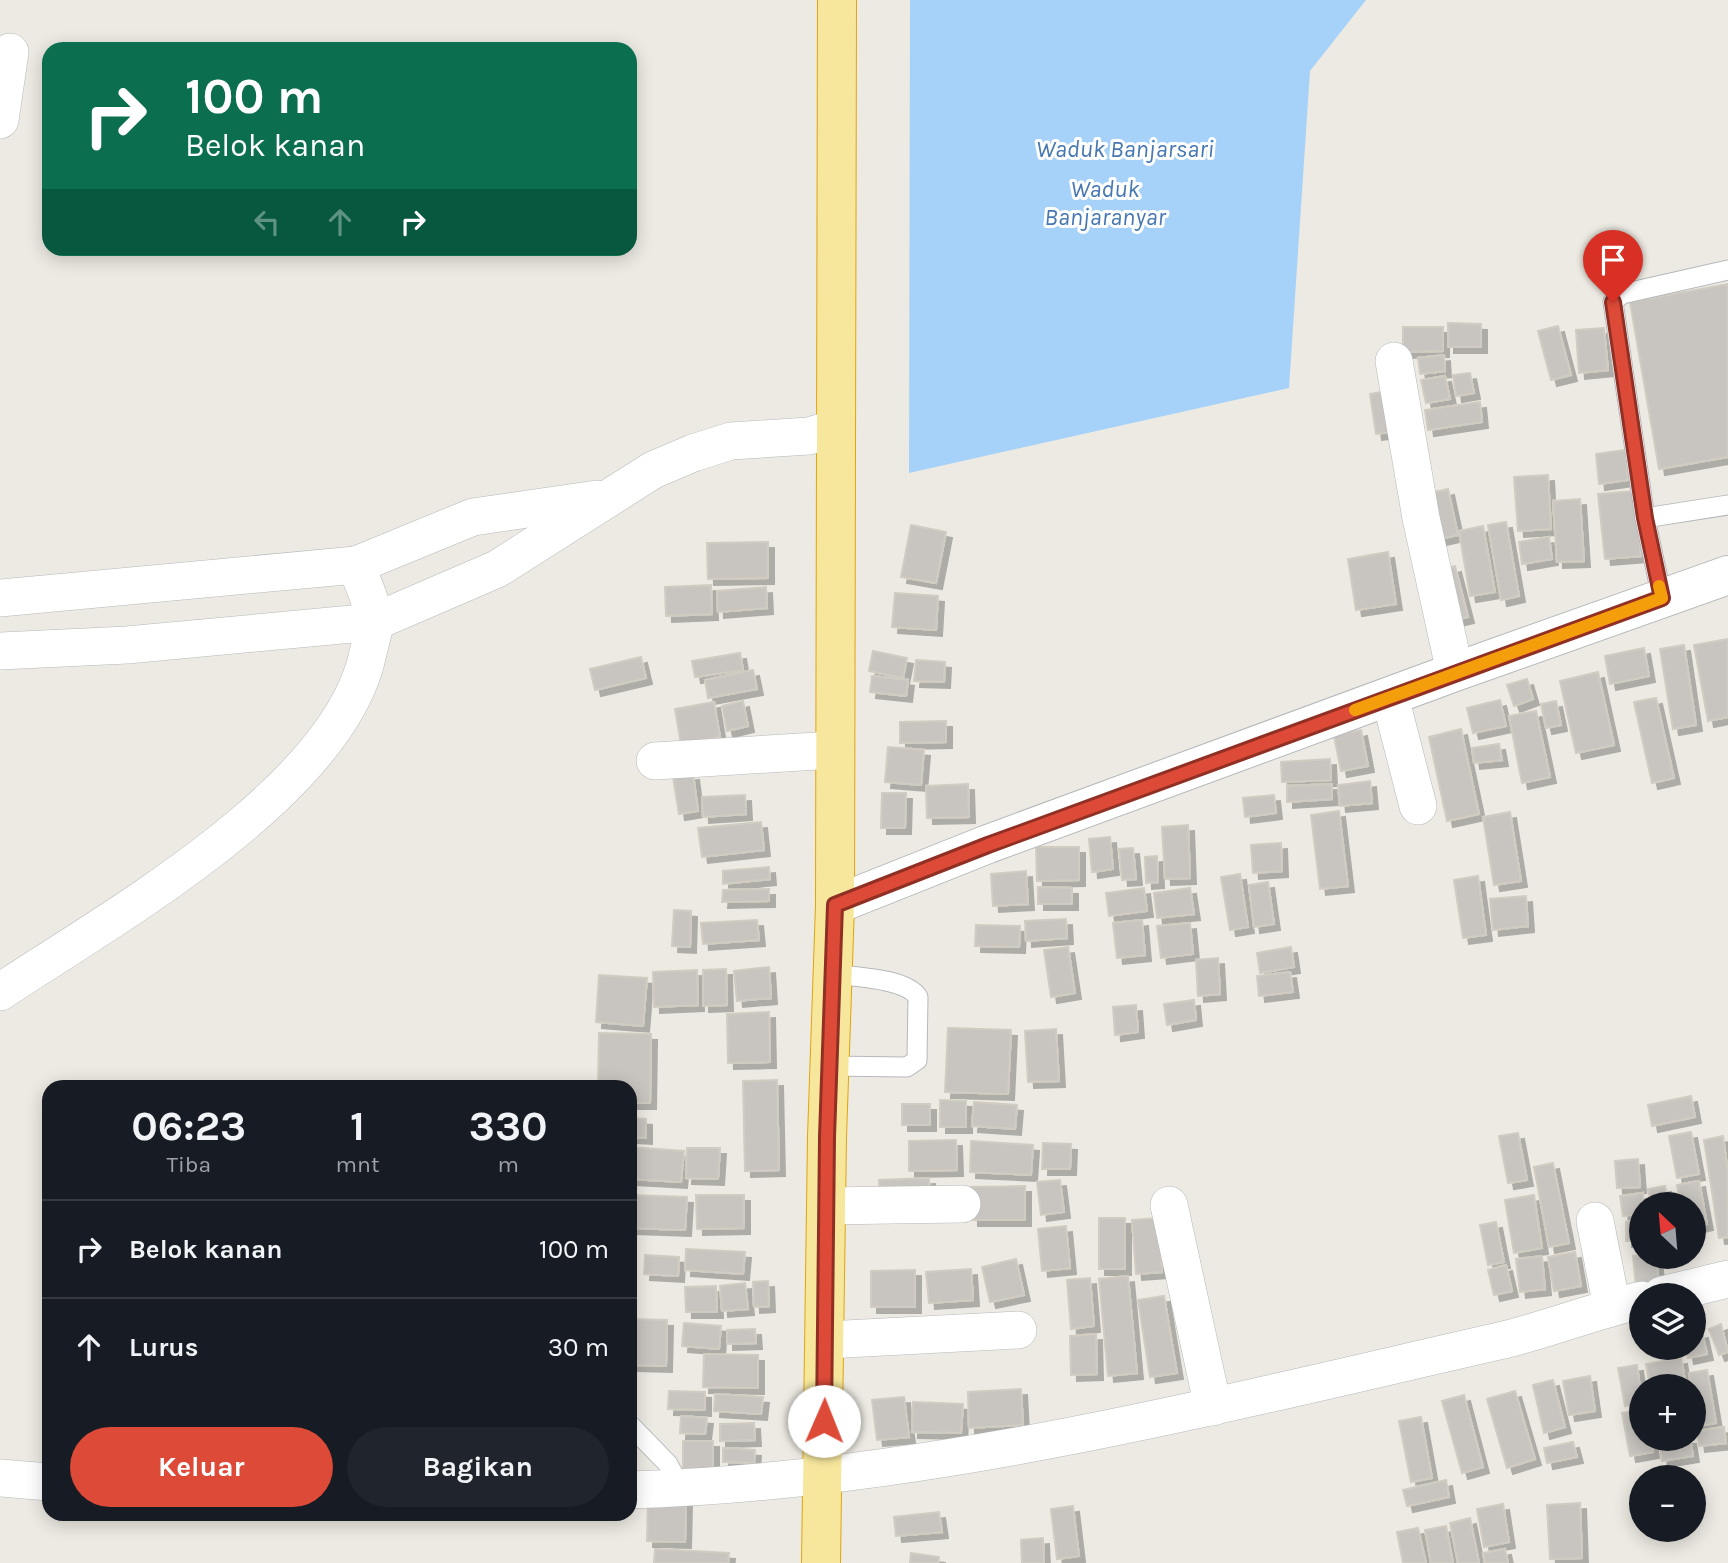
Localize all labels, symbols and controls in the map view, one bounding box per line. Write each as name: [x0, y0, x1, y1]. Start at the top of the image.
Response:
text: 100 m: [185, 68, 323, 125]
icon: right: [70, 70, 161, 161]
text: Belok kanan: [185, 127, 365, 164]
water label: Waduk Banjarsari: [1036, 135, 1214, 163]
water label: Waduk Banjaranyar: [1044, 175, 1167, 231]
icon: left: [248, 203, 286, 241]
icon: ahead: [321, 203, 359, 241]
icon: right: [394, 203, 432, 241]
pin: [1583, 230, 1643, 302]
icon: arrive: [1594, 241, 1632, 279]
text: 06:23: [131, 1101, 246, 1151]
text: 1: [350, 1101, 365, 1151]
text: 330: [469, 1101, 548, 1151]
text: Tiba: [166, 1151, 211, 1178]
text: mnt: [336, 1151, 380, 1178]
text: m: [498, 1151, 519, 1178]
north arrow: [1629, 1192, 1706, 1269]
map controls: [1629, 1192, 1706, 1542]
icon: right: [70, 1230, 108, 1268]
text: Belok kanan: [129, 1234, 282, 1265]
text: 100 m: [539, 1234, 609, 1265]
button: layers: [1629, 1283, 1706, 1360]
icon: ahead: [70, 1328, 108, 1366]
text: Lurus: [129, 1332, 198, 1363]
text: 30 m: [548, 1332, 609, 1363]
button: +: [1629, 1374, 1706, 1451]
position arrow: [787, 1384, 861, 1458]
button: Keluar: [70, 1427, 333, 1507]
button: Bagikan: [347, 1427, 609, 1507]
button: −: [1629, 1465, 1706, 1542]

